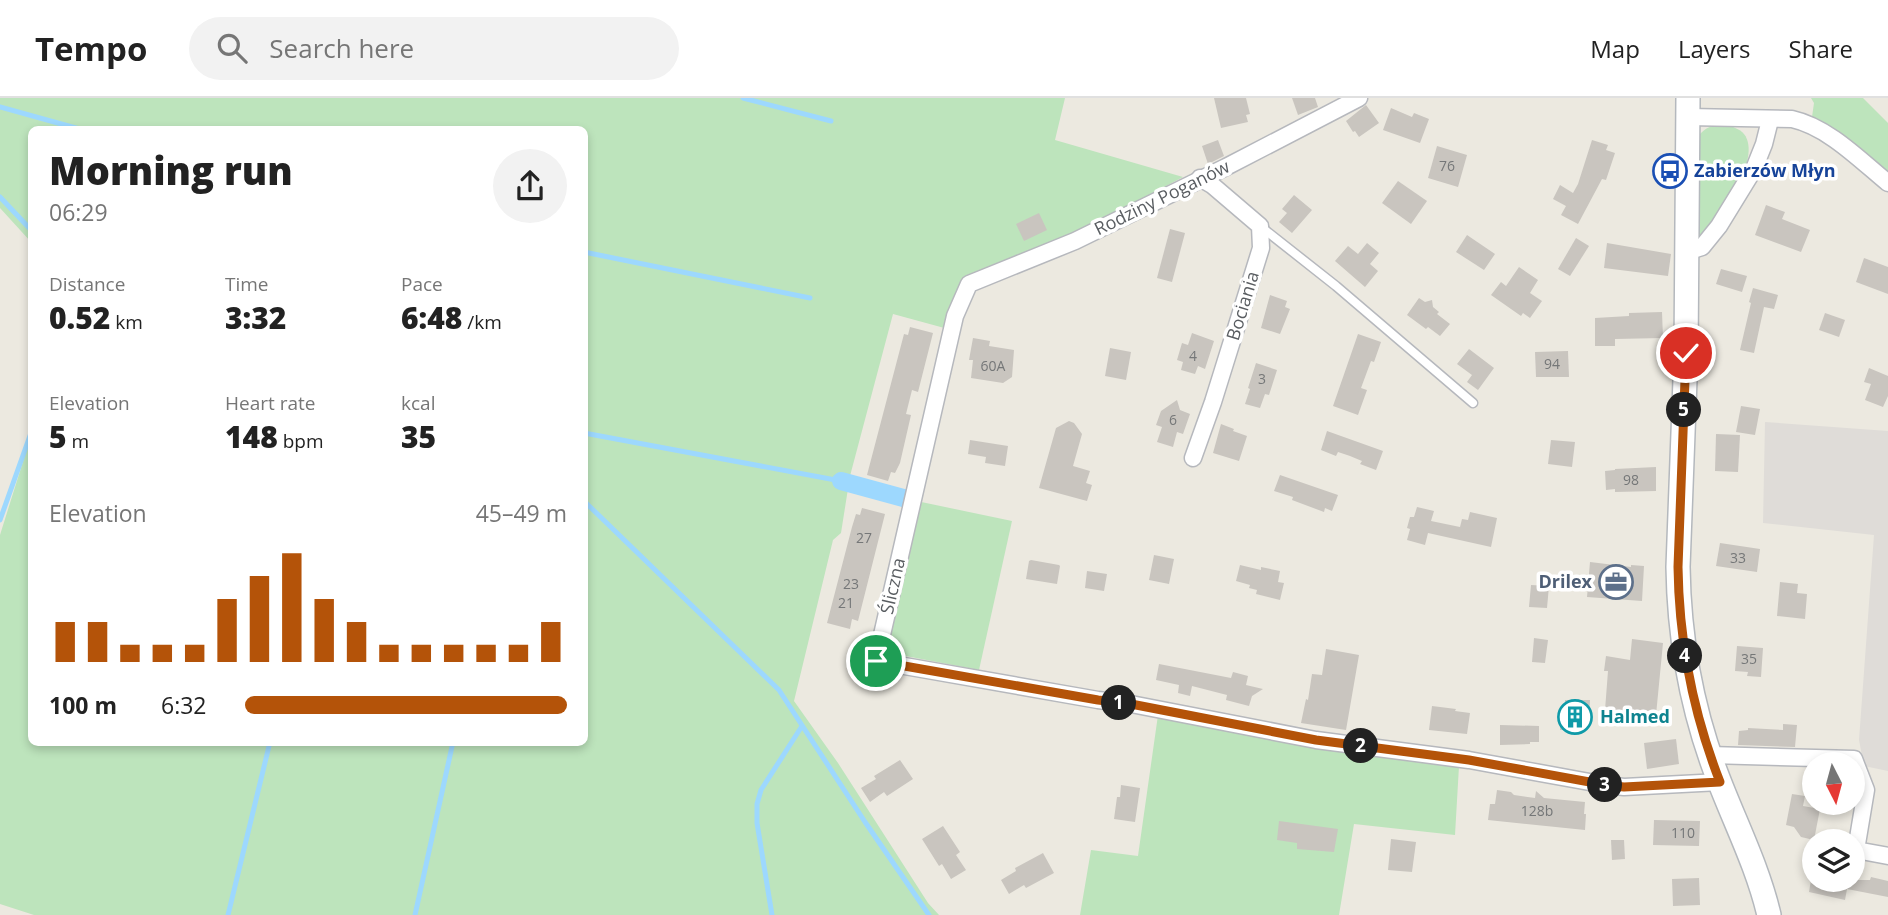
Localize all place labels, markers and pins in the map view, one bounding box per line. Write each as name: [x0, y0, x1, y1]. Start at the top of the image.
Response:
bus stop icon: Zabierzów Młyn: [1651, 152, 1689, 190]
place label: Zabierzów Młyn: [1694, 158, 1836, 182]
pin: [1656, 323, 1716, 383]
pin: 5: [1666, 392, 1702, 428]
office icon: Drilex: [1597, 563, 1635, 601]
place label: Drilex: [1538, 569, 1593, 593]
pin: [846, 631, 906, 691]
pin: 4: [1668, 638, 1702, 674]
pin: 1: [1102, 686, 1136, 720]
building icon: Halmed: [1556, 698, 1594, 736]
place label: Halmed: [1600, 704, 1670, 728]
pin: 2: [1344, 728, 1378, 764]
pin: 3: [1588, 768, 1622, 802]

